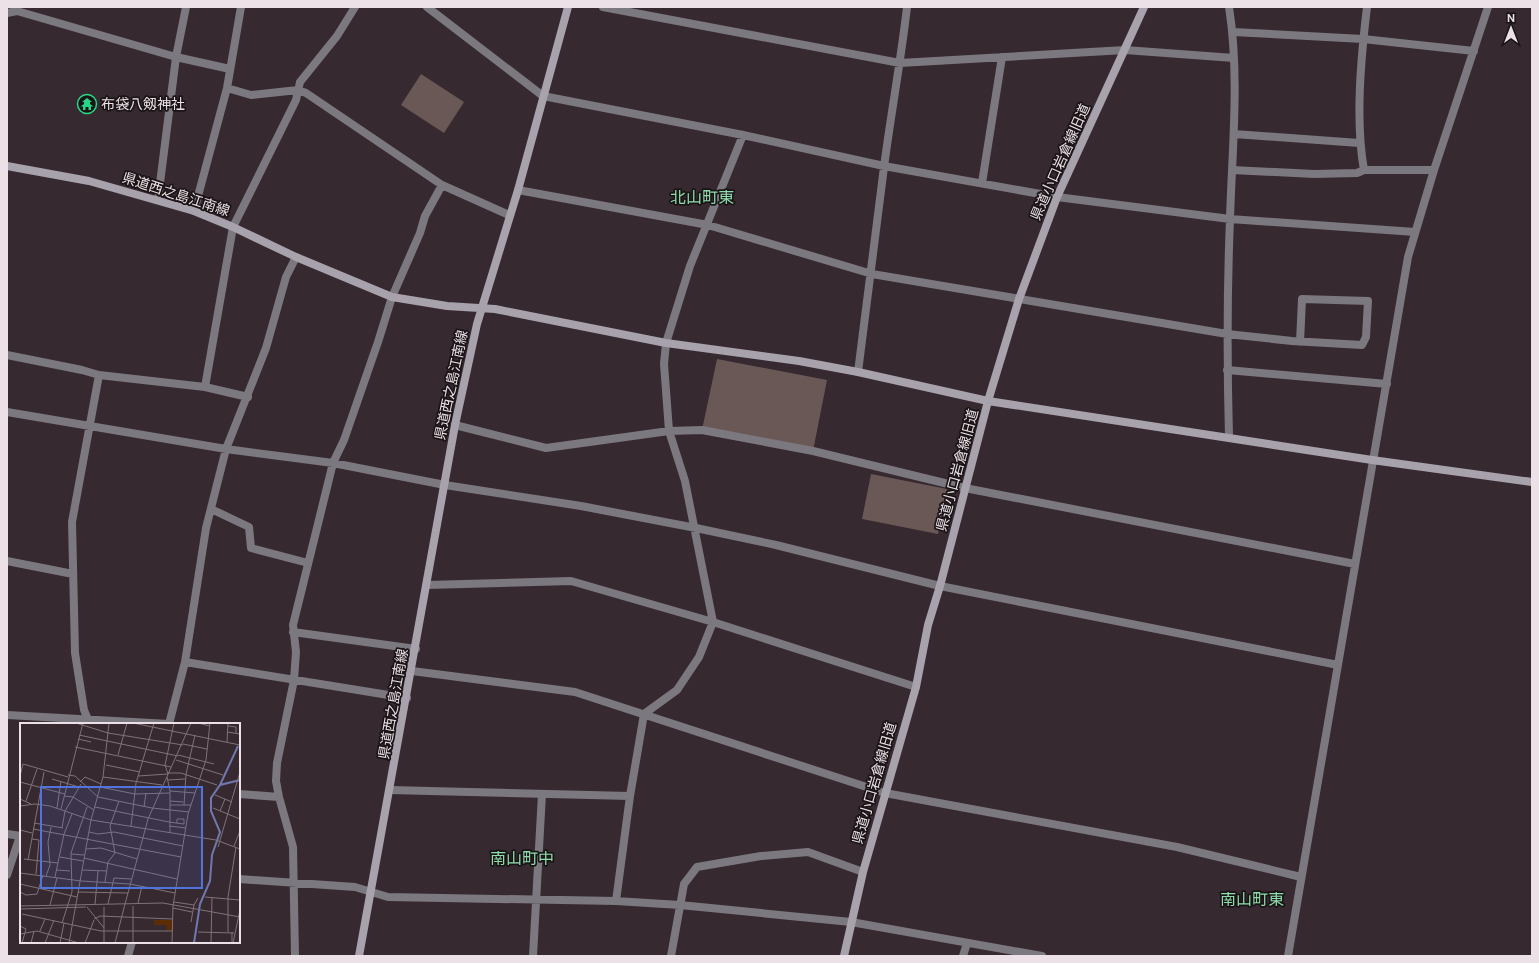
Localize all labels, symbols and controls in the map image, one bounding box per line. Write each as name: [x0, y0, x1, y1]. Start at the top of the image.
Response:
north arrow: [1491, 8, 1531, 48]
text: N: [1507, 11, 1515, 25]
temple icon: 布袋八剱神社: [76, 93, 98, 115]
place label: 布袋八剱神社: [101, 95, 185, 113]
street label: 県道小口岩倉線旧道: [1026, 101, 1094, 223]
street label: 県道西之島江南線: [120, 168, 232, 220]
district label: 北山町東: [670, 187, 734, 208]
street label: 県道西之島江南線: [431, 328, 471, 442]
street label: 県道小口岩倉線旧道: [932, 407, 982, 533]
street label: 県道西之島江南線: [374, 647, 412, 761]
street label: 県道小口岩倉線旧道: [848, 720, 900, 846]
inset map: [20, 723, 240, 943]
district label: 南山町中: [490, 848, 554, 869]
district label: 南山町東: [1220, 889, 1284, 910]

